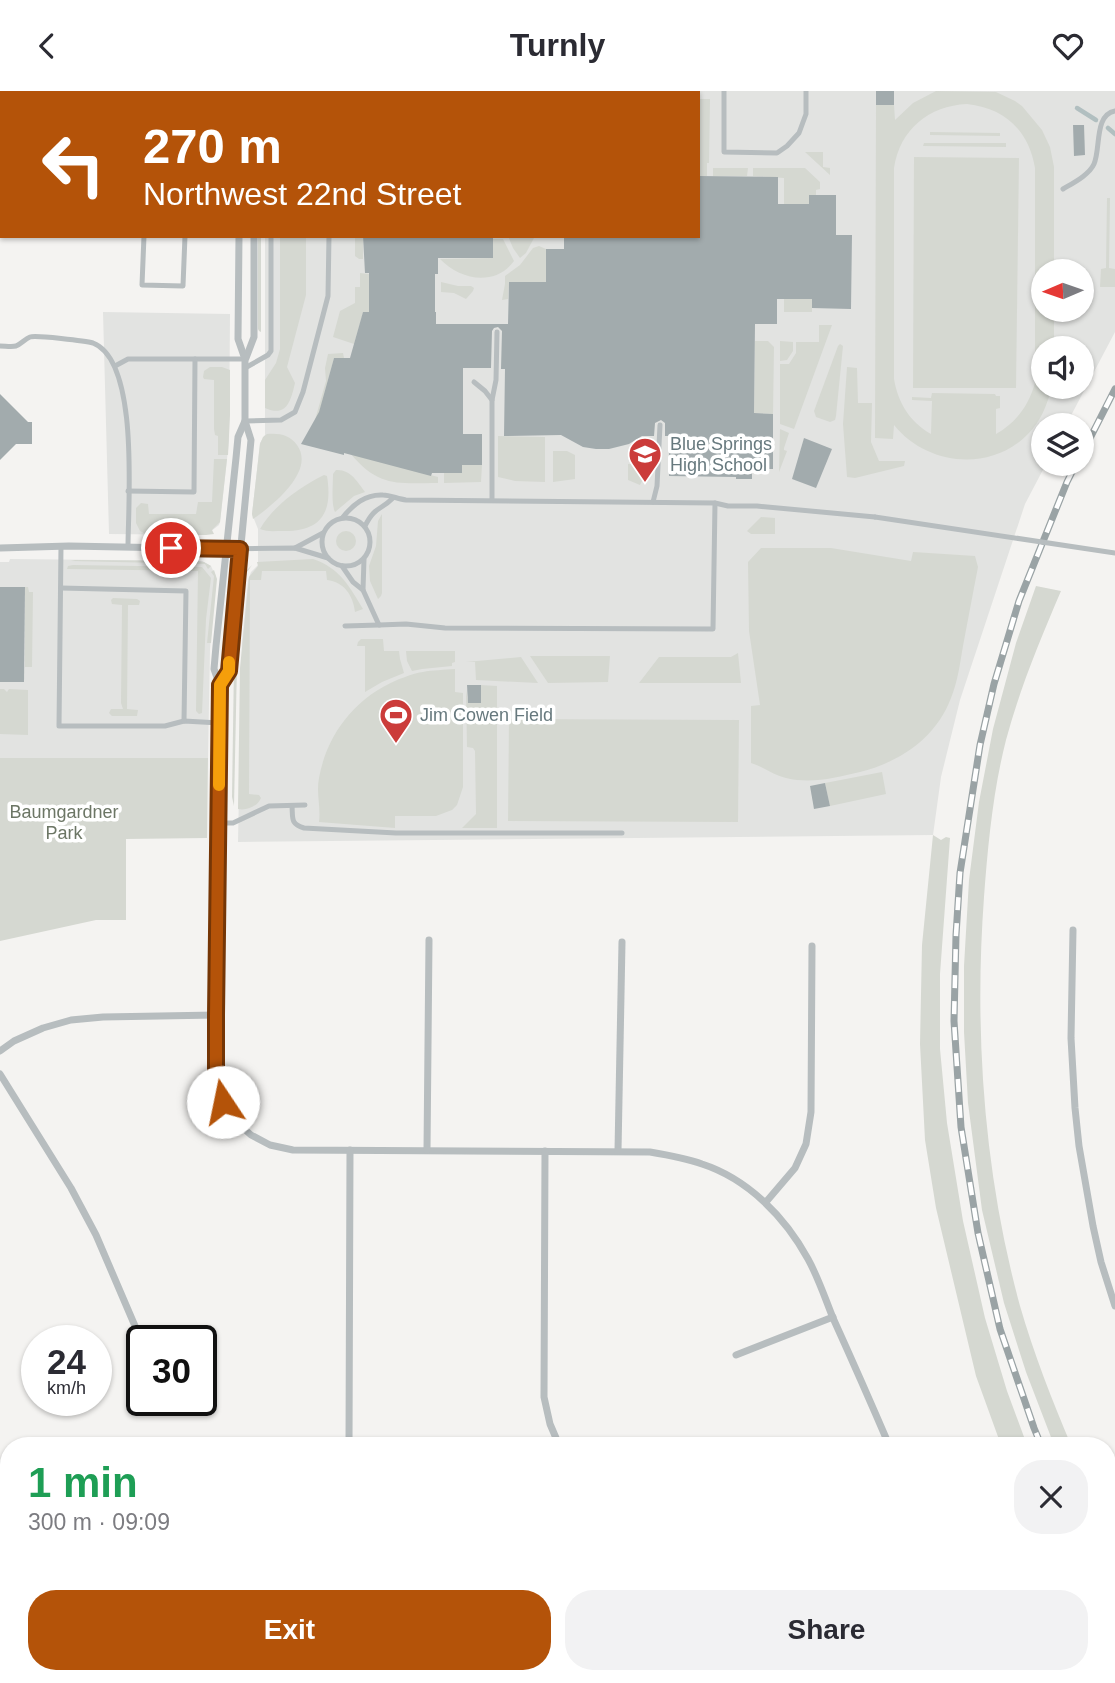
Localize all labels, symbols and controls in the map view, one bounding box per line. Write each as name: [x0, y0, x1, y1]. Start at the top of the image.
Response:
icon: back: [28, 27, 66, 65]
text: Turnly: [510, 27, 605, 63]
icon: heart: [1049, 27, 1087, 65]
icon: left: [28, 119, 119, 210]
text: 270 m: [143, 119, 282, 173]
text: Northwest 22nd Street: [143, 176, 461, 212]
north arrow: [1031, 259, 1094, 322]
map controls: [1031, 259, 1094, 476]
button: sound: [1031, 336, 1094, 399]
button: layers: [1031, 413, 1094, 476]
place label: Blue Springs High School: [670, 434, 772, 475]
school or university icon: Blue Springs High School: [626, 435, 664, 484]
pin: [141, 518, 201, 578]
icon: arrive: [152, 529, 190, 567]
sports icon: Jim Cowen Field: [377, 696, 415, 745]
place label: Jim Cowen Field: [420, 705, 553, 725]
park label: Baumgardner Park: [9, 802, 119, 843]
position arrow: [186, 1065, 260, 1139]
speed limit sign: 30: [126, 1325, 217, 1416]
text: 24: [47, 1342, 86, 1381]
text: km/h: [47, 1378, 86, 1398]
text: 1 min: [28, 1459, 138, 1506]
button: close: [1014, 1460, 1088, 1534]
text: 300 m · 09:09: [28, 1509, 170, 1535]
button: Exit: [28, 1590, 551, 1670]
button: Share: [565, 1590, 1088, 1670]

